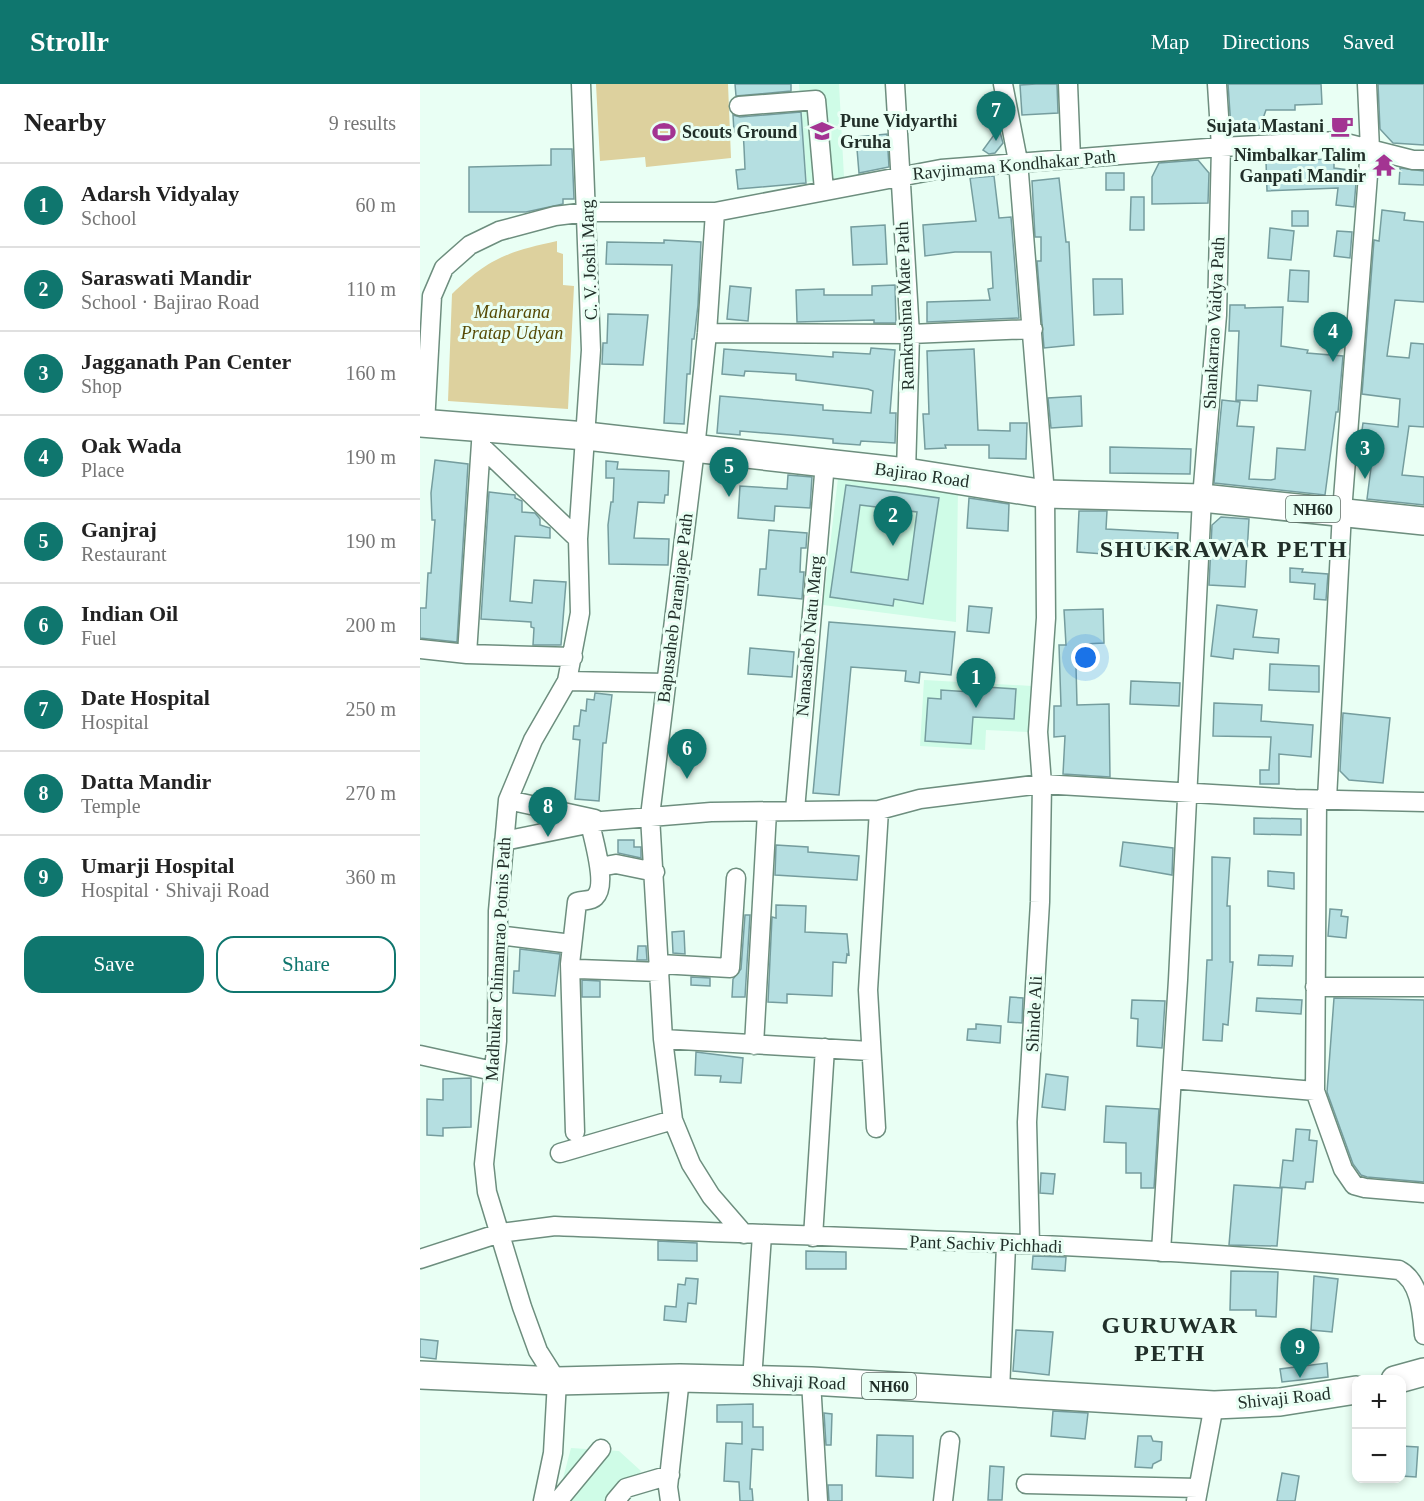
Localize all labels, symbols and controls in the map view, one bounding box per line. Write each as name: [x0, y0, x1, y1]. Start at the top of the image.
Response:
text: Strollr: [30, 26, 109, 57]
text: Map: [1151, 30, 1189, 54]
text: Directions: [1222, 30, 1310, 54]
text: Saved: [1343, 30, 1394, 54]
pin: 7: [976, 92, 1016, 141]
text: Nearby: [24, 108, 106, 137]
place label: Pune Vidyarthi Gruha: [840, 111, 958, 152]
text: 9 results: [329, 112, 396, 134]
cafe icon: Sujata Mastani: [1329, 113, 1355, 139]
place label: Sujata Mastani: [1206, 116, 1324, 136]
school or university icon: Pune Vidyarthi Gruha: [809, 118, 835, 144]
sports icon: Scouts Ground: [651, 119, 677, 145]
place label: Scouts Ground: [682, 122, 797, 142]
place label: Nimbalkar Talim Ganpati Mandir: [1234, 145, 1366, 186]
street label: Ravjimama Kondhakar Path: [912, 146, 1116, 184]
temple icon: Nimbalkar Talim Ganpati Mandir: [1371, 152, 1397, 178]
text: Adarsh Vidyalay: [81, 181, 239, 206]
text: 1: [39, 194, 49, 216]
text: 60 m: [355, 194, 396, 216]
street label: C. V. Joshi Marg: [577, 199, 601, 321]
text: School: [81, 207, 137, 229]
street label: Ramkrushna Mate Path: [892, 221, 918, 391]
street label: Shankarrao Vaidya Path: [1199, 236, 1229, 410]
text: Saraswati Mandir: [81, 265, 252, 290]
text: 2: [39, 278, 49, 300]
text: 110 m: [346, 278, 396, 300]
text: School · Bajirao Road: [81, 291, 259, 313]
park label: Maharana Pratap Udyan: [460, 302, 563, 343]
pin: 4: [1314, 312, 1352, 362]
text: Jagganath Pan Center: [81, 349, 291, 374]
text: 3: [39, 362, 49, 384]
text: 160 m: [345, 362, 396, 384]
text: Shop: [81, 375, 122, 397]
pin: 3: [1346, 430, 1384, 479]
text: Oak Wada: [81, 433, 181, 458]
text: 4: [39, 446, 49, 468]
text: 190 m: [345, 446, 396, 468]
pin: 5: [710, 448, 748, 497]
street label: Bajirao Road: [873, 458, 971, 492]
text: Place: [81, 459, 124, 481]
pin: 2: [874, 496, 912, 546]
road number: NH60: [1286, 496, 1340, 522]
street label: Bapusaheb Paranjape Path: [653, 512, 697, 704]
text: Ganjraj: [81, 517, 157, 542]
text: 5: [39, 530, 49, 552]
text: 190 m: [345, 530, 396, 552]
district label: SHUKRAWAR PETH: [1100, 536, 1348, 562]
text: Restaurant: [81, 543, 167, 565]
street label: Nanasaheb Natu Marg: [792, 555, 826, 717]
text: Indian Oil: [81, 601, 178, 626]
text: 6: [39, 614, 49, 636]
text: 200 m: [345, 614, 396, 636]
text: Fuel: [81, 627, 117, 649]
your location: [1071, 643, 1100, 672]
pin: 1: [956, 658, 996, 708]
text: Date Hospital: [81, 685, 210, 710]
text: 7: [39, 698, 49, 720]
text: 250 m: [345, 698, 396, 720]
text: Hospital: [81, 711, 149, 733]
pin: 6: [668, 730, 706, 779]
text: Datta Mandir: [81, 769, 211, 794]
text: 8: [39, 782, 49, 804]
text: 270 m: [345, 782, 396, 804]
pin: 8: [528, 788, 568, 837]
text: Temple: [81, 795, 141, 817]
street label: Madhukar Chimanrao Potnis Path: [482, 836, 514, 1082]
text: Umarji Hospital: [81, 853, 234, 878]
text: 9: [39, 866, 49, 888]
text: 360 m: [345, 866, 396, 888]
text: Hospital · Shivaji Road: [81, 879, 269, 901]
button: Save: [24, 936, 204, 993]
button: Share: [216, 936, 396, 993]
street label: Shinde Ali: [1022, 975, 1046, 1053]
street label: Pant Sachiv Pichhadi: [909, 1231, 1063, 1257]
district label: GURUWAR PETH: [1101, 1312, 1239, 1366]
pin: 9: [1280, 1328, 1320, 1378]
street label: Shivaji Road: [752, 1370, 846, 1394]
road number: NH60: [862, 1373, 916, 1399]
map controls: [1352, 1375, 1406, 1483]
button: +: [1352, 1375, 1406, 1429]
street label: Shivaji Road: [1236, 1383, 1332, 1413]
button: −: [1352, 1429, 1406, 1483]

